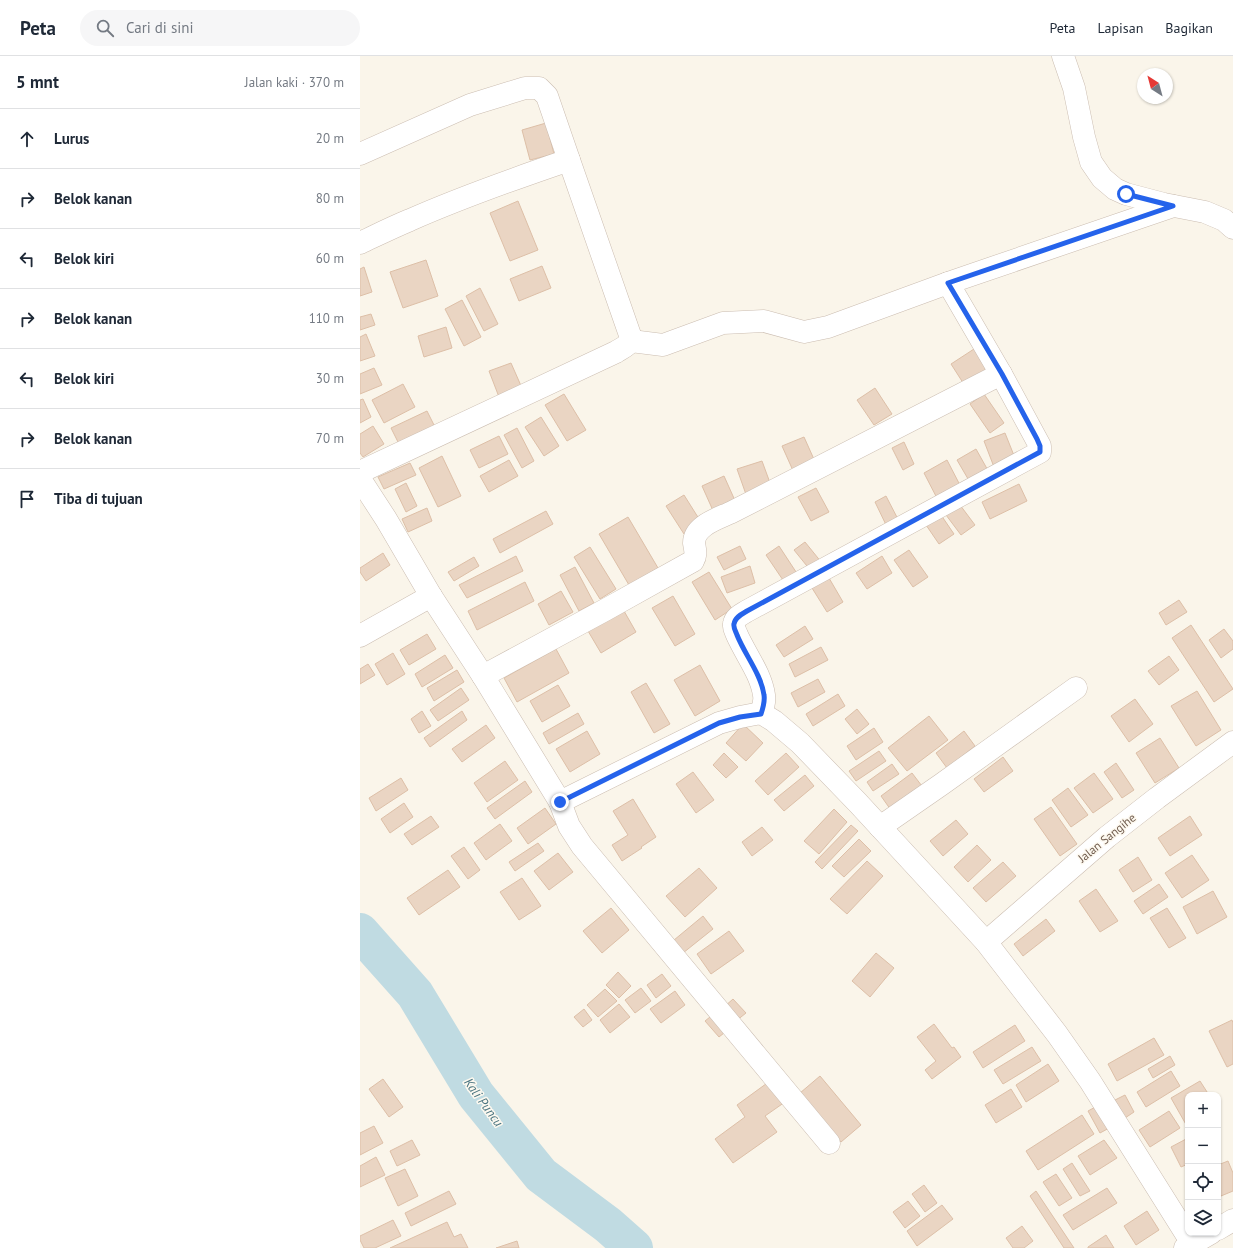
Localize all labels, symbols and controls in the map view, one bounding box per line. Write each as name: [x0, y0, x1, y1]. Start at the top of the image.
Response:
search box: [80, 10, 360, 46]
text: Peta: [20, 16, 56, 40]
icon: search: [94, 17, 116, 39]
text: Cari di sini: [126, 18, 193, 37]
text: Peta: [1049, 19, 1076, 37]
text: Lapisan: [1098, 19, 1143, 37]
text: Bagikan: [1165, 19, 1213, 37]
north arrow: [1137, 68, 1173, 104]
text: 5 mnt: [16, 71, 59, 93]
text: Jalan kaki · 370 m: [245, 74, 344, 91]
icon: ahead: [16, 128, 38, 150]
text: Lurus: [54, 129, 89, 148]
text: 20 m: [316, 130, 344, 147]
route start: [1117, 185, 1135, 203]
icon: right: [16, 188, 38, 210]
text: Belok kanan: [54, 189, 132, 208]
text: 80 m: [316, 190, 344, 207]
icon: left: [16, 248, 38, 270]
text: Belok kiri: [54, 249, 114, 268]
text: 60 m: [316, 250, 344, 267]
icon: right: [16, 308, 38, 330]
text: Belok kanan: [54, 309, 132, 328]
text: 110 m: [309, 310, 344, 327]
icon: left: [16, 368, 38, 390]
text: Belok kiri: [54, 369, 114, 388]
text: 30 m: [316, 370, 344, 387]
icon: right: [16, 428, 38, 450]
text: Belok kanan: [54, 429, 132, 448]
text: 70 m: [316, 430, 344, 447]
icon: arrive: [16, 488, 38, 510]
text: Tiba di tujuan: [54, 489, 143, 508]
route end: [551, 793, 569, 811]
street label: Jalan Sangihe: [1074, 810, 1139, 866]
water label: Kali Puncu: [460, 1075, 507, 1130]
map controls: [1185, 1092, 1221, 1236]
button: +: [1185, 1092, 1221, 1128]
button: −: [1185, 1128, 1221, 1164]
button: locate: [1185, 1164, 1221, 1200]
button: layers: [1185, 1200, 1221, 1236]

